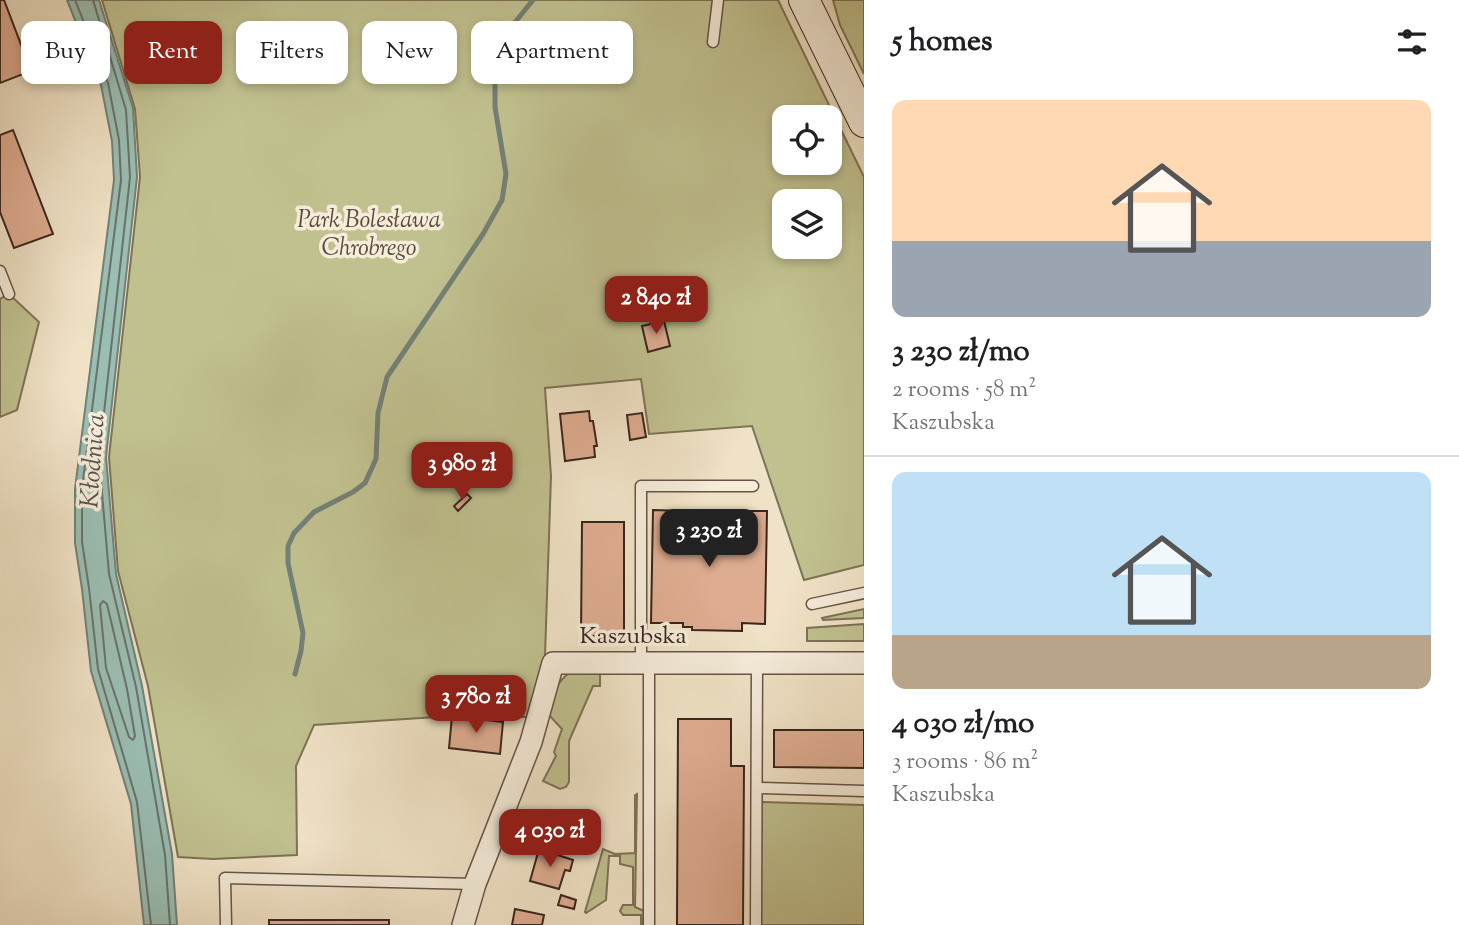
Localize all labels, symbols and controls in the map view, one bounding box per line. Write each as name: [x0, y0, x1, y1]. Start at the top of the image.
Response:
chip: Buy: [21, 21, 110, 84]
chip: Rent: [124, 21, 222, 84]
chip: Filters: [236, 21, 348, 84]
chip: New: [362, 21, 457, 84]
chip: Apartment: [471, 21, 633, 84]
text: 5 homes: [892, 21, 993, 64]
icon: filters: [1393, 23, 1431, 61]
map controls: [772, 105, 842, 259]
button: locate: [772, 105, 842, 175]
icon: home: [1099, 145, 1225, 271]
button: layers: [772, 189, 842, 259]
park label: Park Bolesława Chrobrego: [297, 204, 441, 266]
pin: 2 840 zł: [584, 276, 728, 336]
text: 2 840 zł: [621, 282, 691, 315]
text: 3 230 zł/mo: [892, 331, 1030, 374]
text: 2 rooms · 58 m²: [892, 374, 1036, 407]
text: Kaszubska: [892, 407, 995, 440]
water label: Kłodnica: [72, 413, 116, 509]
pin: 3 980 zł: [390, 442, 534, 502]
text: 3 980 zł: [427, 448, 497, 481]
pin: 3 230 zł: [637, 510, 781, 569]
text: 3 230 zł: [676, 515, 742, 548]
icon: home: [1099, 517, 1225, 643]
street label: Kaszubska: [579, 620, 687, 654]
pin: 3 780 zł: [404, 676, 548, 735]
text: 3 780 zł: [441, 681, 511, 714]
text: 4 030 zł/mo: [892, 703, 1035, 746]
text: 3 rooms · 86 m²: [892, 746, 1038, 779]
text: Kaszubska: [892, 779, 995, 812]
pin: 4 030 zł: [478, 810, 622, 869]
text: 4 030 zł: [515, 815, 585, 848]

